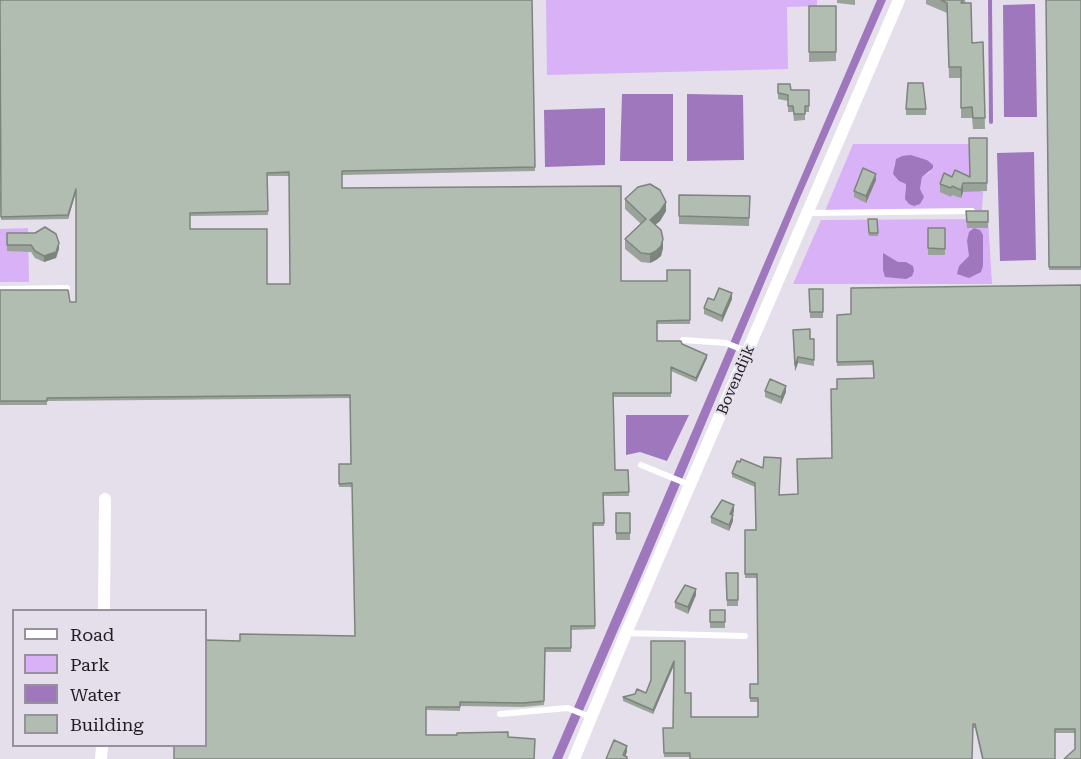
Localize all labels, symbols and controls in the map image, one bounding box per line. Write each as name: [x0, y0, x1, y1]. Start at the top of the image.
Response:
street label: Bovendijk: [713, 343, 759, 417]
legend: [12, 609, 207, 747]
text: Road: [70, 624, 114, 645]
text: Park: [70, 654, 110, 675]
text: Water: [70, 684, 121, 705]
text: Building: [70, 714, 144, 735]

